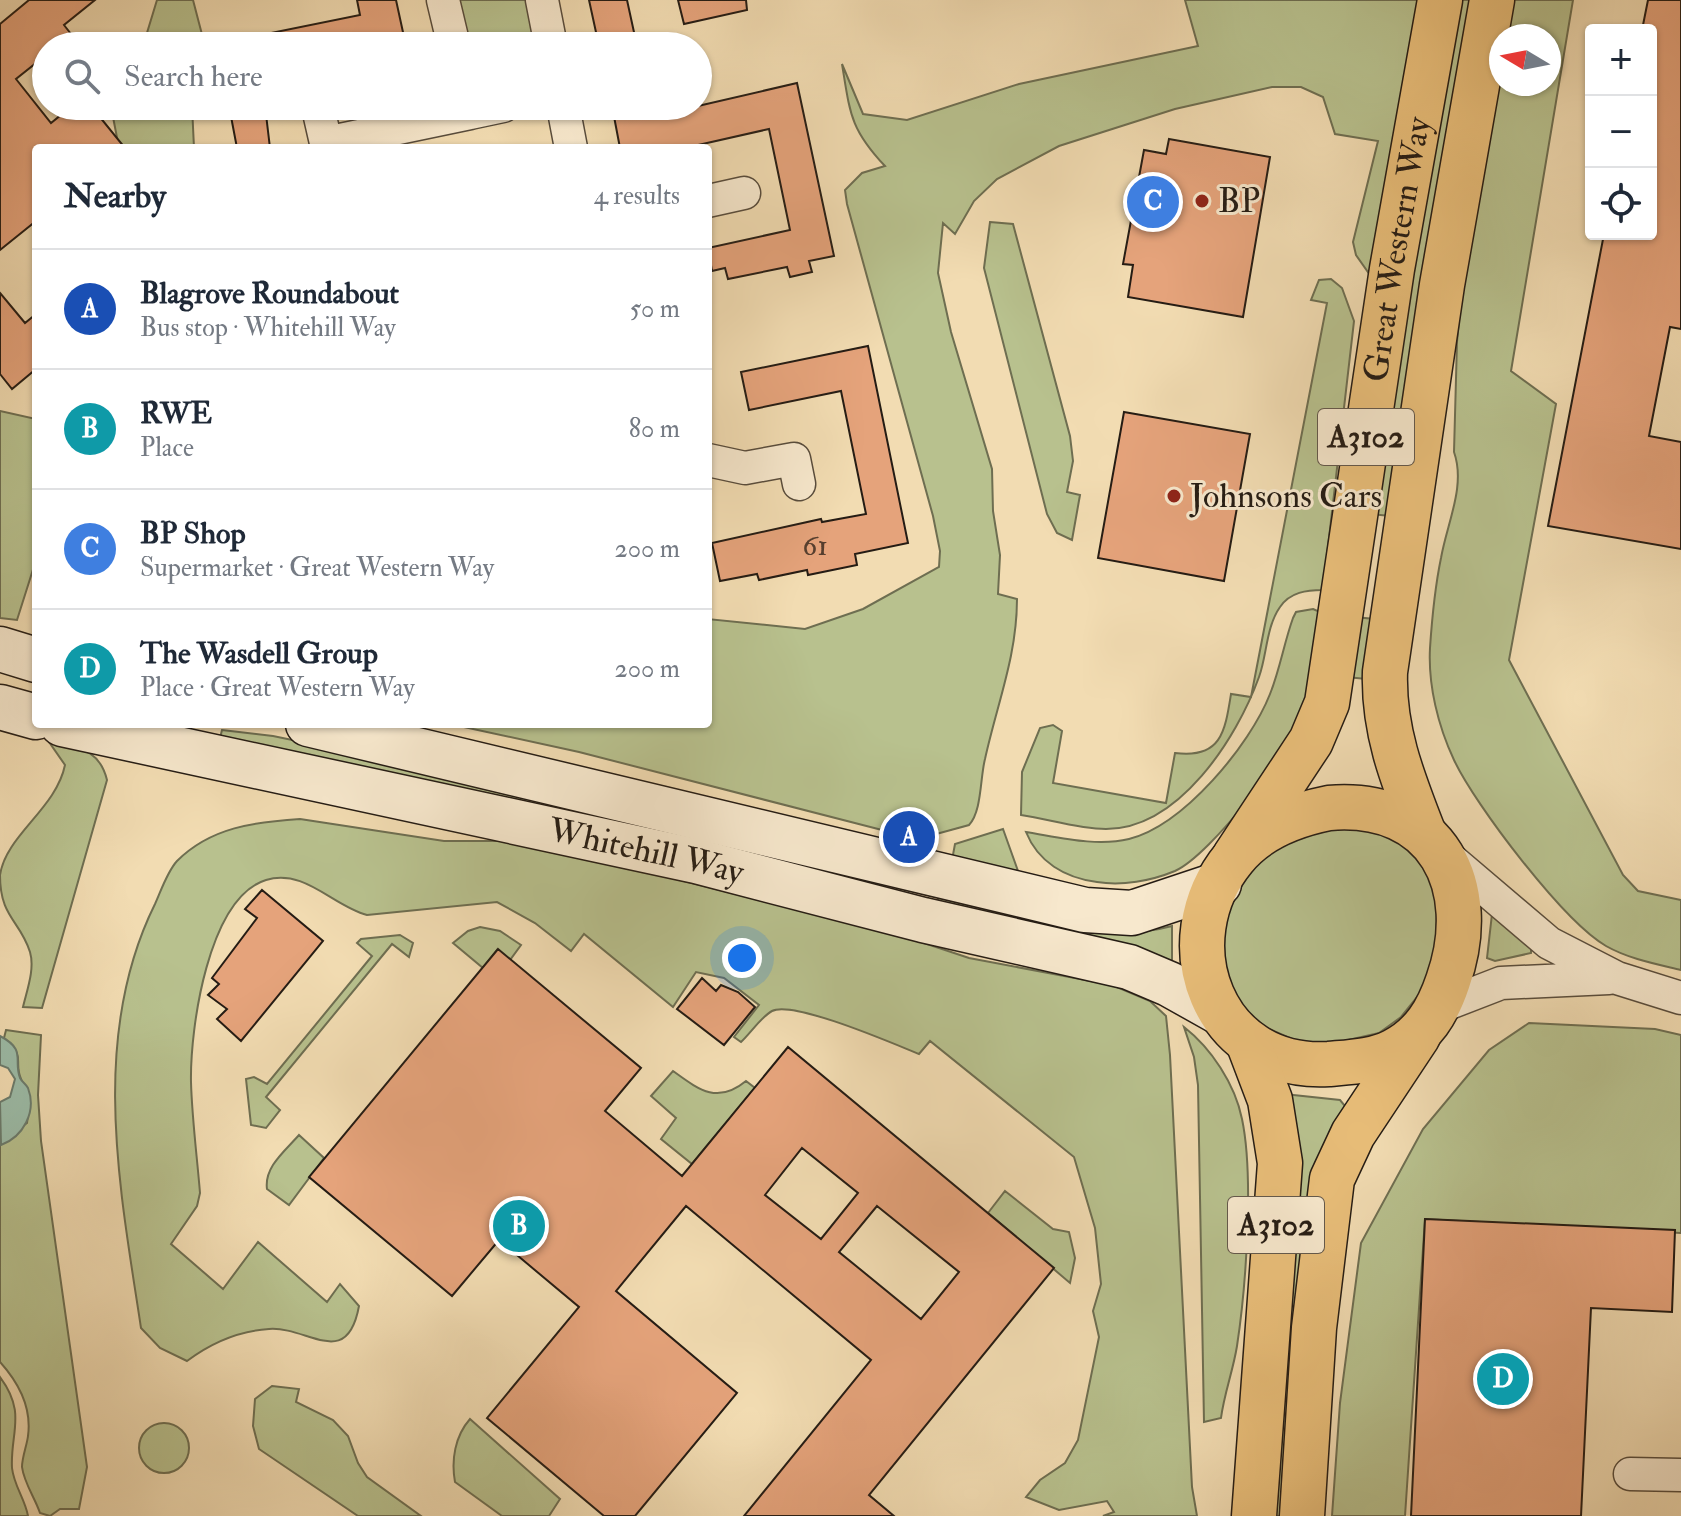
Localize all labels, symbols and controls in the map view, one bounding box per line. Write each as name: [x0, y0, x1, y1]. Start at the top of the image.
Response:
north arrow: [1489, 24, 1561, 96]
map controls: [1585, 24, 1657, 240]
button: +: [1585, 24, 1657, 96]
search box: [32, 32, 712, 120]
icon: search: [60, 54, 104, 98]
text: Search here: [124, 58, 263, 95]
button: −: [1585, 96, 1657, 168]
street label: Great Western Way: [1354, 113, 1440, 385]
button: locate: [1585, 168, 1657, 240]
pin: C: [1127, 172, 1179, 232]
text: Nearby: [64, 175, 166, 218]
text: 4 results: [594, 180, 680, 212]
place label: BP: [1218, 180, 1260, 223]
marker: BP: [1193, 192, 1211, 210]
text: Blagrove Roundabout: [140, 275, 399, 312]
text: A: [82, 293, 98, 325]
text: 50 m: [630, 293, 680, 325]
text: Bus stop · Whitehill Way: [140, 312, 396, 344]
text: RWE: [140, 395, 212, 432]
road number: A3102: [1318, 409, 1414, 465]
text: B: [81, 413, 99, 445]
text: 80 m: [629, 413, 680, 445]
text: Place: [140, 432, 194, 464]
place label: Johnsons Cars: [1189, 475, 1382, 518]
marker: Johnsons Cars: [1165, 487, 1183, 505]
text: BP Shop: [140, 515, 246, 552]
house number: 61: [802, 527, 828, 564]
text: C: [80, 533, 100, 565]
text: 200 m: [615, 533, 680, 565]
text: Supermarket · Great Western Way: [140, 552, 494, 584]
text: The Wasdell Group: [140, 635, 378, 672]
text: D: [79, 653, 101, 685]
text: 200 m: [615, 653, 680, 685]
text: Place · Great Western Way: [140, 672, 415, 704]
pin: A: [883, 807, 935, 867]
street label: Whitehill Way: [544, 808, 750, 894]
your location: [722, 938, 762, 978]
pin: B: [493, 1196, 545, 1256]
road number: A3102: [1228, 1197, 1324, 1253]
pin: D: [1477, 1349, 1529, 1409]

